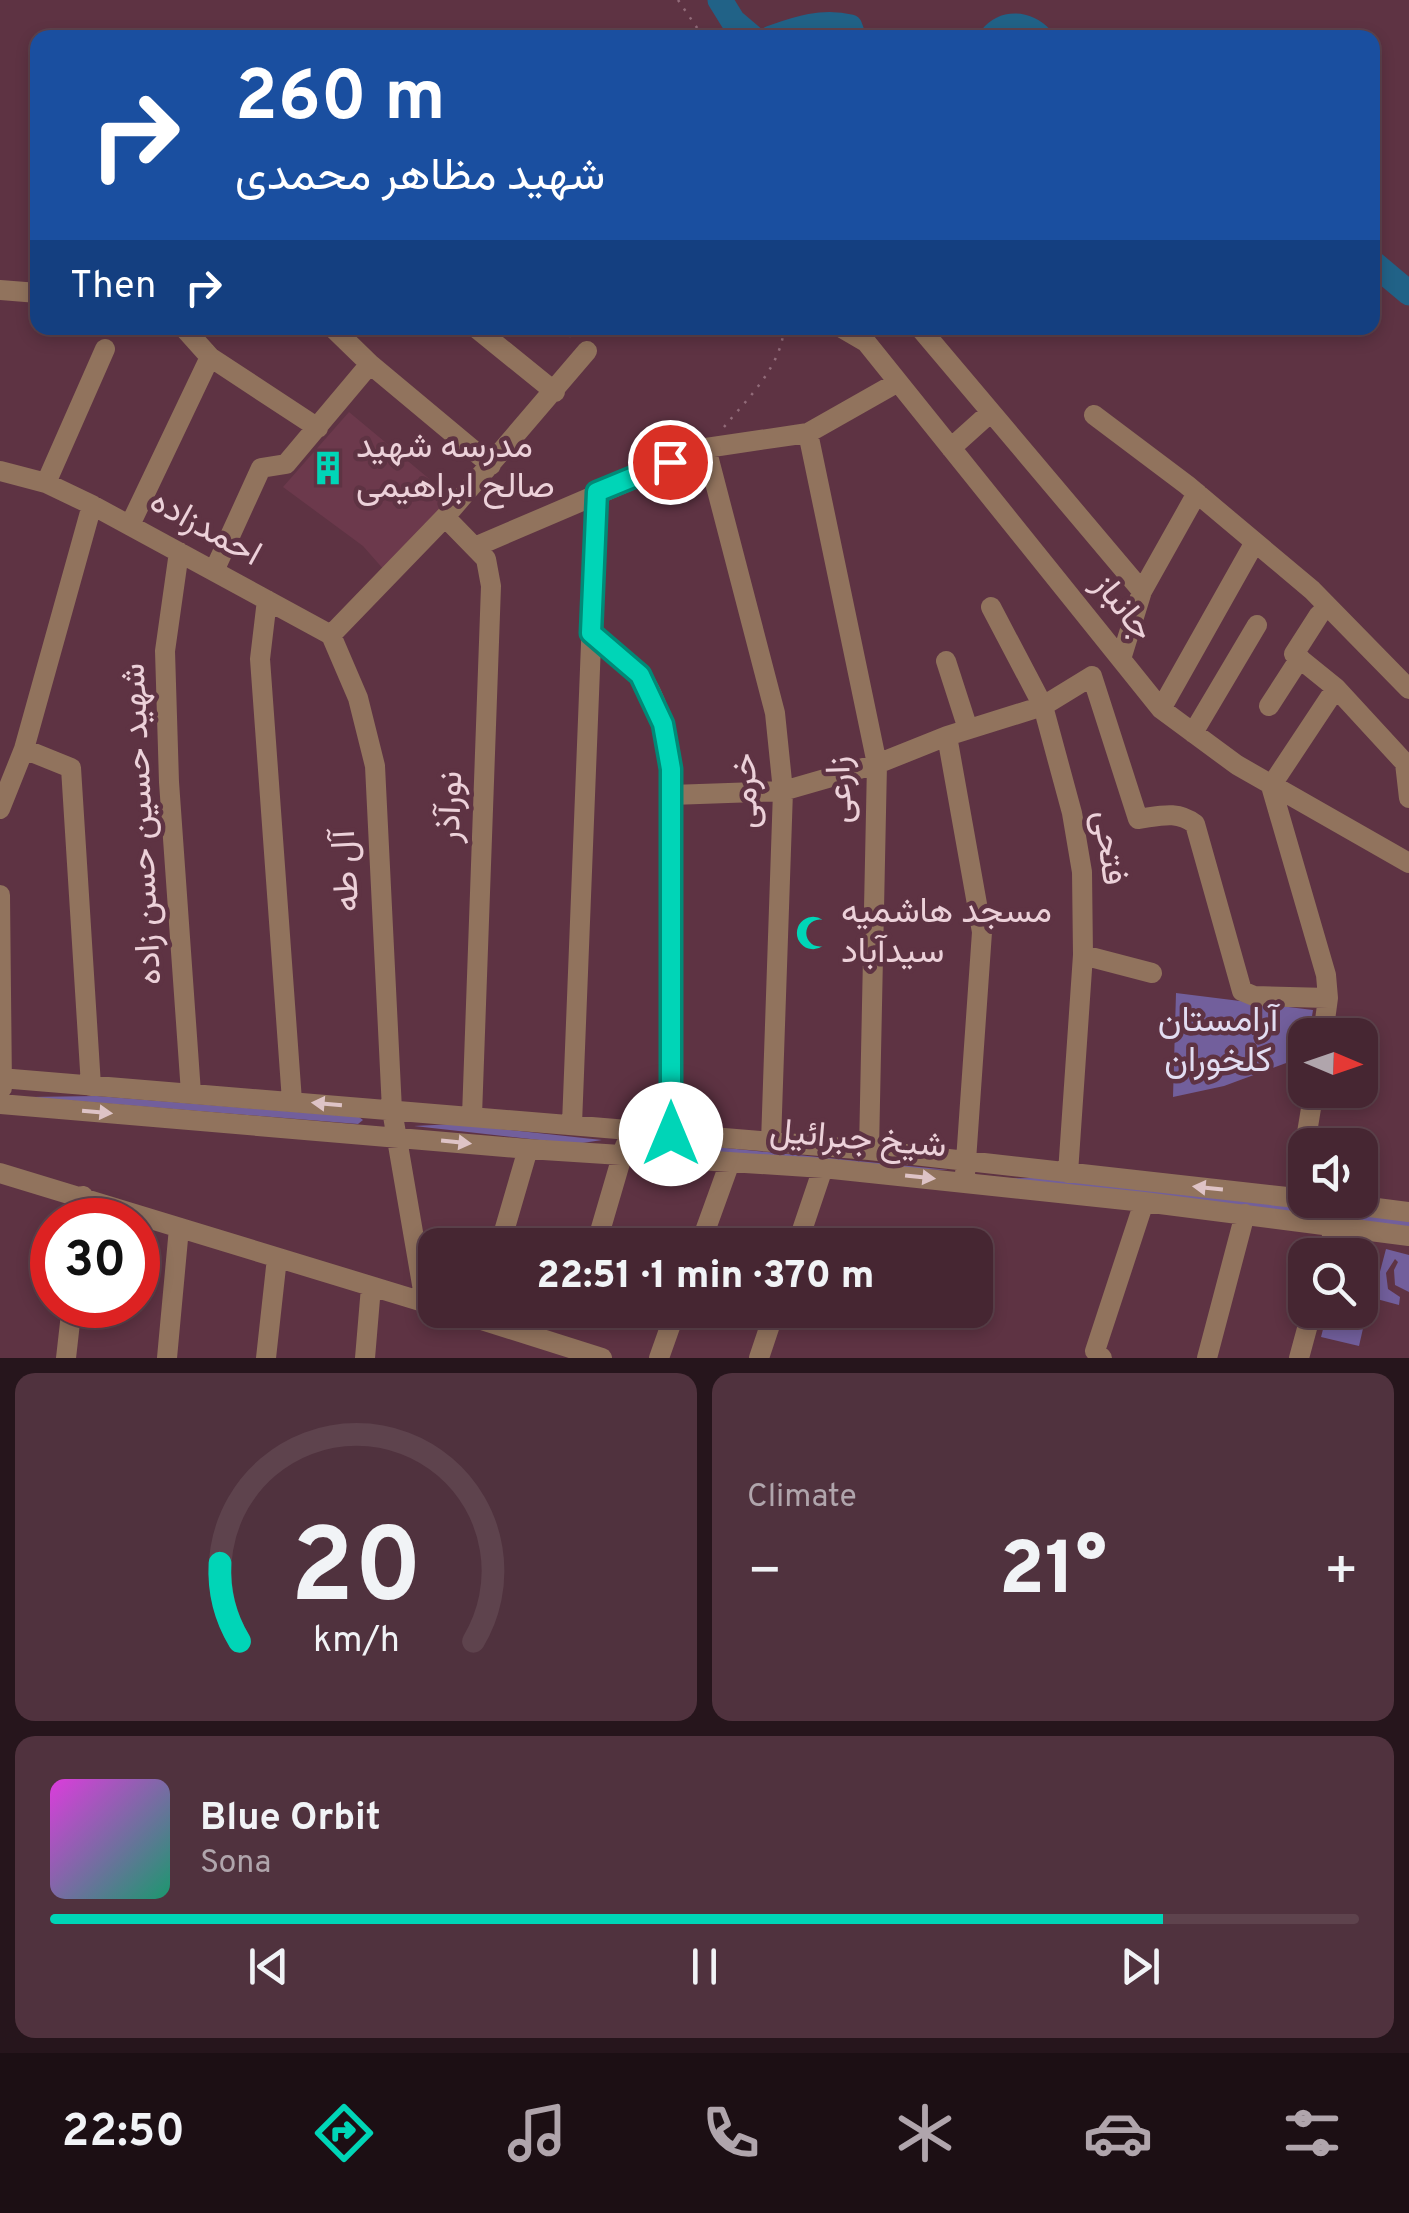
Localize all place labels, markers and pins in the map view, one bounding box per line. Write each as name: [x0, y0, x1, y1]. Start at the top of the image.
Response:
pin: [628, 420, 713, 505]
place label: مدرسه شهید صالح ابراهیمی: [356, 426, 555, 510]
building icon: مدرسه شهید صالح ابراهیمی: [309, 449, 347, 487]
place label: مسجد هاشمیه سیدآباد: [841, 891, 1052, 975]
mosque icon: مسجد هاشمیه سیدآباد: [794, 914, 832, 952]

